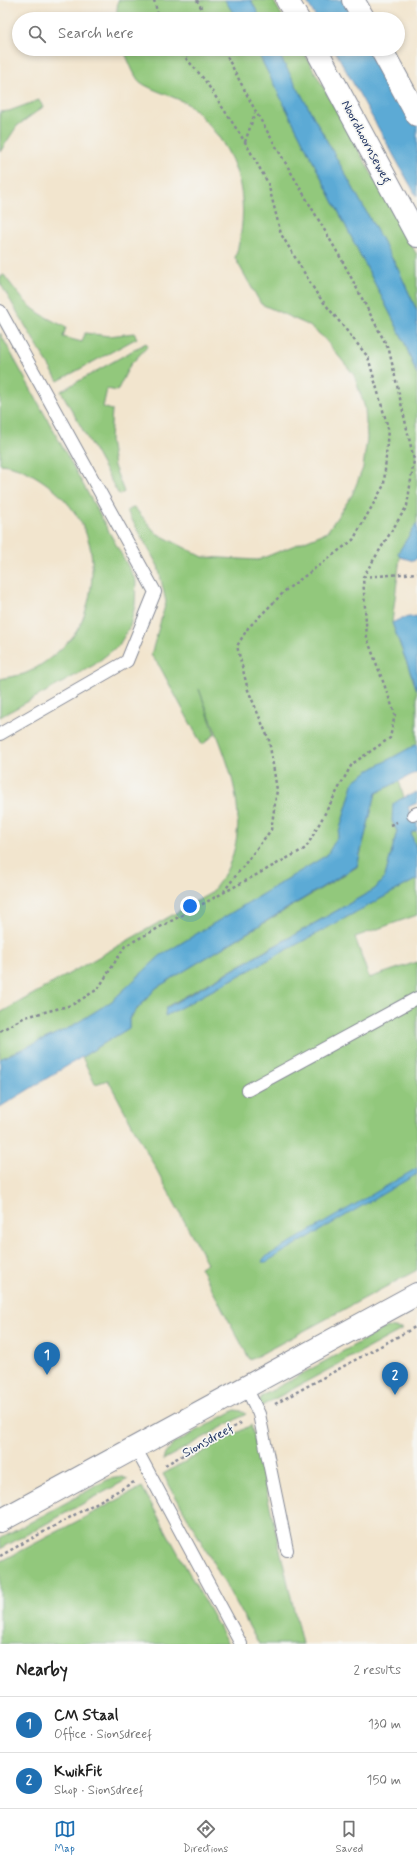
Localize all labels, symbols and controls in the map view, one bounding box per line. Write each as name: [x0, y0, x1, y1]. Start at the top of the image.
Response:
search box: [12, 12, 405, 56]
icon: search: [26, 23, 48, 45]
text: Search here: [58, 24, 134, 44]
street label: Noordhoornseweg: [335, 97, 395, 188]
your location: [180, 896, 200, 916]
pin: 1: [34, 1342, 60, 1375]
pin: 2: [382, 1362, 408, 1395]
street label: Sionsdreef: [180, 1420, 236, 1462]
text: Nearby: [16, 1659, 68, 1681]
text: 2 results: [354, 1662, 401, 1679]
text: CM Staal: [54, 1706, 118, 1726]
text: 1: [26, 1716, 32, 1733]
text: 130 m: [368, 1716, 401, 1733]
text: Office · Sionsdreef: [54, 1726, 152, 1743]
text: KwikFit: [54, 1762, 102, 1782]
text: 2: [26, 1772, 32, 1789]
text: 150 m: [367, 1772, 401, 1789]
text: Shop · Sionsdreef: [54, 1782, 144, 1799]
tab: Map: [54, 1818, 76, 1856]
tab: Directions: [183, 1818, 228, 1856]
tab: Saved: [336, 1818, 363, 1856]

